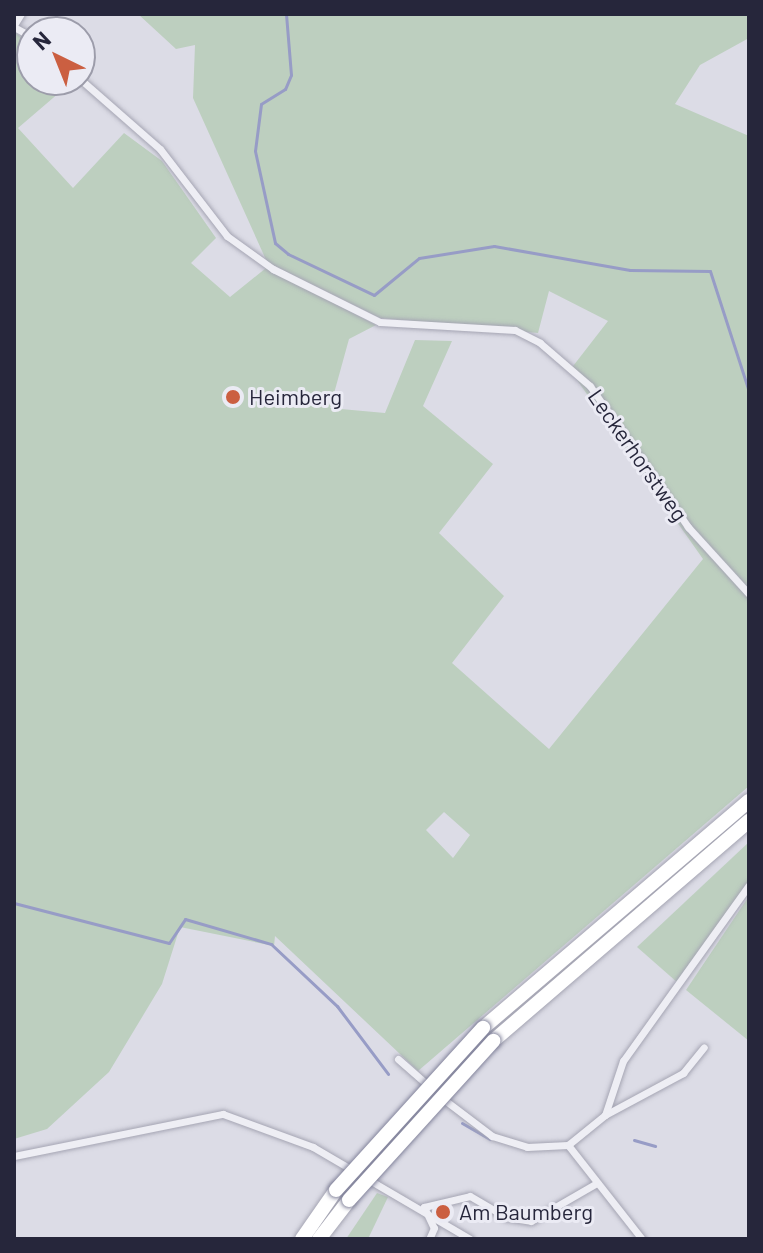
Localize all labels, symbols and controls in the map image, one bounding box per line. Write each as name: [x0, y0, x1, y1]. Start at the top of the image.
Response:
north arrow: [16, 16, 96, 96]
text: N: [27, 25, 55, 54]
place label: Heimberg: [249, 384, 342, 410]
street label: Leckerhorstweg: [583, 384, 693, 526]
marker: Heimberg: [224, 388, 242, 406]
place label: Am Baumberg: [459, 1199, 593, 1225]
marker: Am Baumberg: [434, 1203, 452, 1221]

